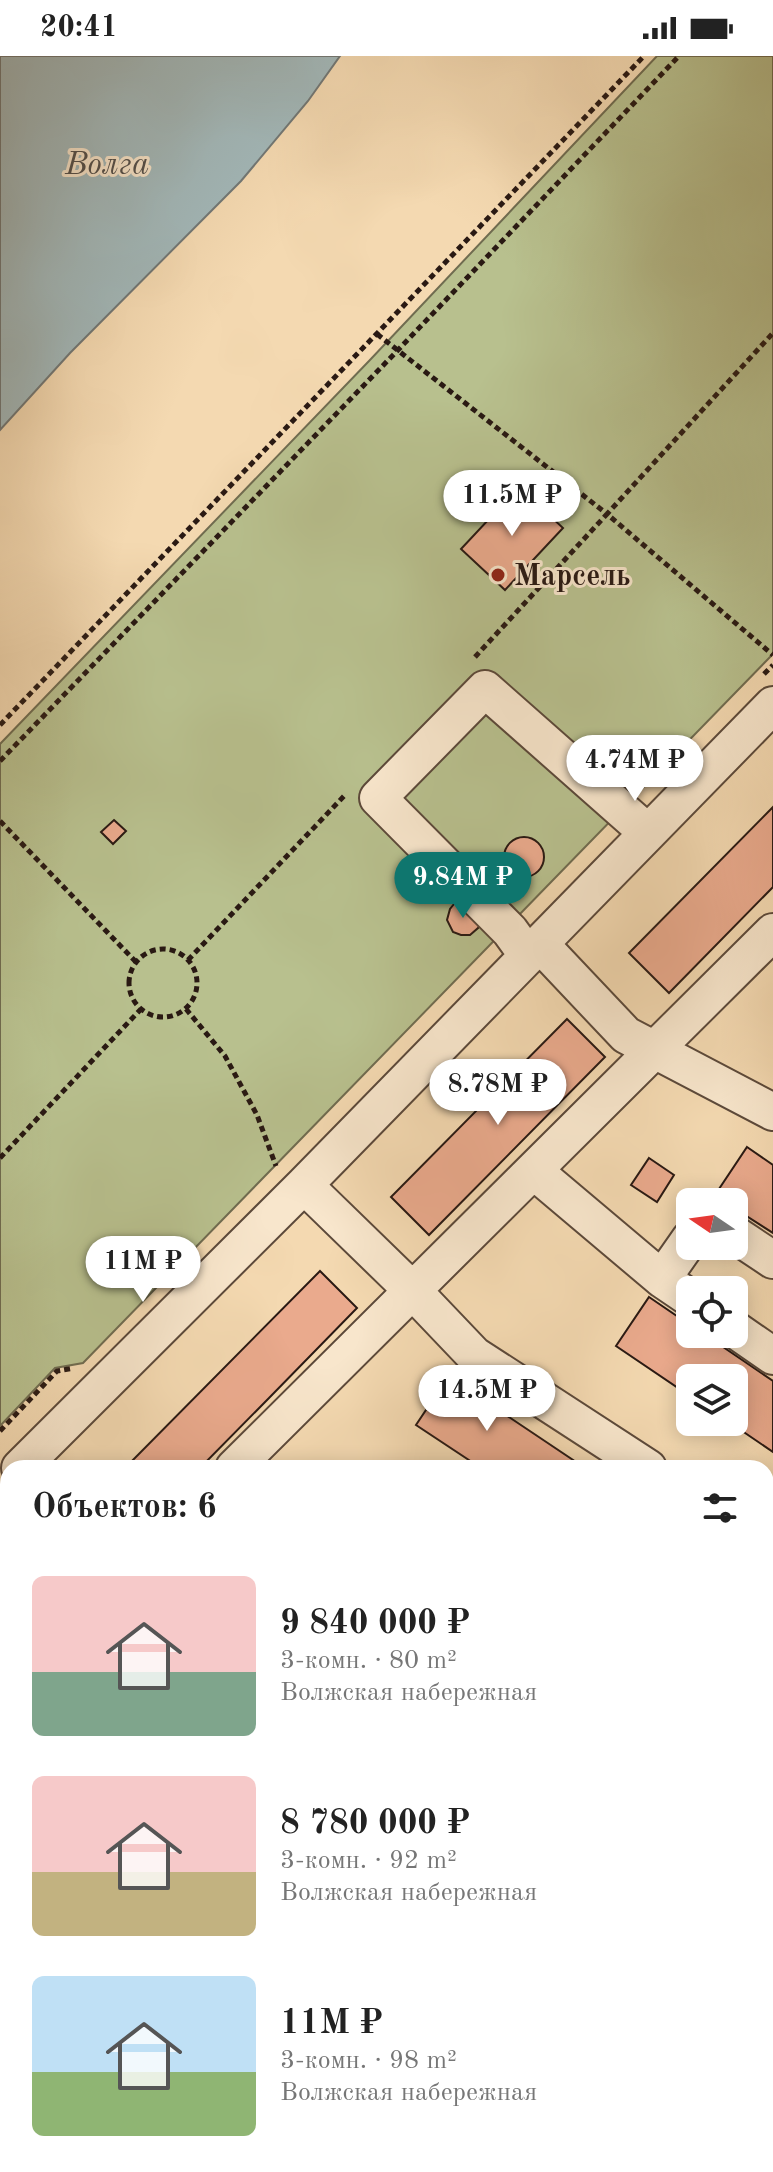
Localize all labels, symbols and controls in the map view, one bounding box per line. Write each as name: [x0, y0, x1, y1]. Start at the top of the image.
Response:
text: 20:41: [40, 13, 118, 43]
water label: Волга: [64, 150, 149, 182]
pin: 11.5M ₽: [438, 470, 586, 538]
text: 11.5M ₽: [461, 483, 563, 509]
place label: Марсель: [514, 562, 631, 592]
marker: Марсель: [489, 566, 507, 584]
pin: 4.74M ₽: [561, 735, 709, 803]
text: 4.74M ₽: [584, 748, 686, 774]
pin: 9.84M ₽: [389, 852, 537, 920]
text: 9.84M ₽: [412, 865, 514, 891]
pin: 8.78M ₽: [424, 1059, 572, 1127]
text: 8.78M ₽: [447, 1072, 549, 1098]
north arrow: [676, 1188, 748, 1260]
map controls: [676, 1188, 748, 1436]
pin: 11M ₽: [87, 1236, 199, 1304]
text: 11M ₽: [104, 1249, 182, 1275]
button: locate: [676, 1276, 748, 1348]
button: layers: [676, 1364, 748, 1436]
pin: 14.5M ₽: [413, 1365, 561, 1433]
text: 14.5M ₽: [436, 1378, 538, 1404]
icon: filters: [698, 1486, 742, 1530]
text: Объектов: 6: [32, 1491, 217, 1525]
text: 9 840 000 ₽: [280, 1607, 470, 1641]
icon: home: [96, 1608, 192, 1704]
text: 3-комн. · 80 m²: [280, 1648, 457, 1674]
text: Волжская набережная: [280, 1680, 537, 1706]
text: 8 780 000 ₽: [280, 1807, 470, 1841]
icon: home: [96, 1808, 192, 1904]
text: 3-комн. · 92 m²: [280, 1848, 457, 1874]
text: Волжская набережная: [280, 1880, 537, 1906]
text: 11M ₽: [280, 2007, 383, 2041]
icon: home: [96, 2008, 192, 2104]
text: 3-комн. · 98 m²: [280, 2048, 457, 2074]
text: Волжская набережная: [280, 2080, 537, 2106]

